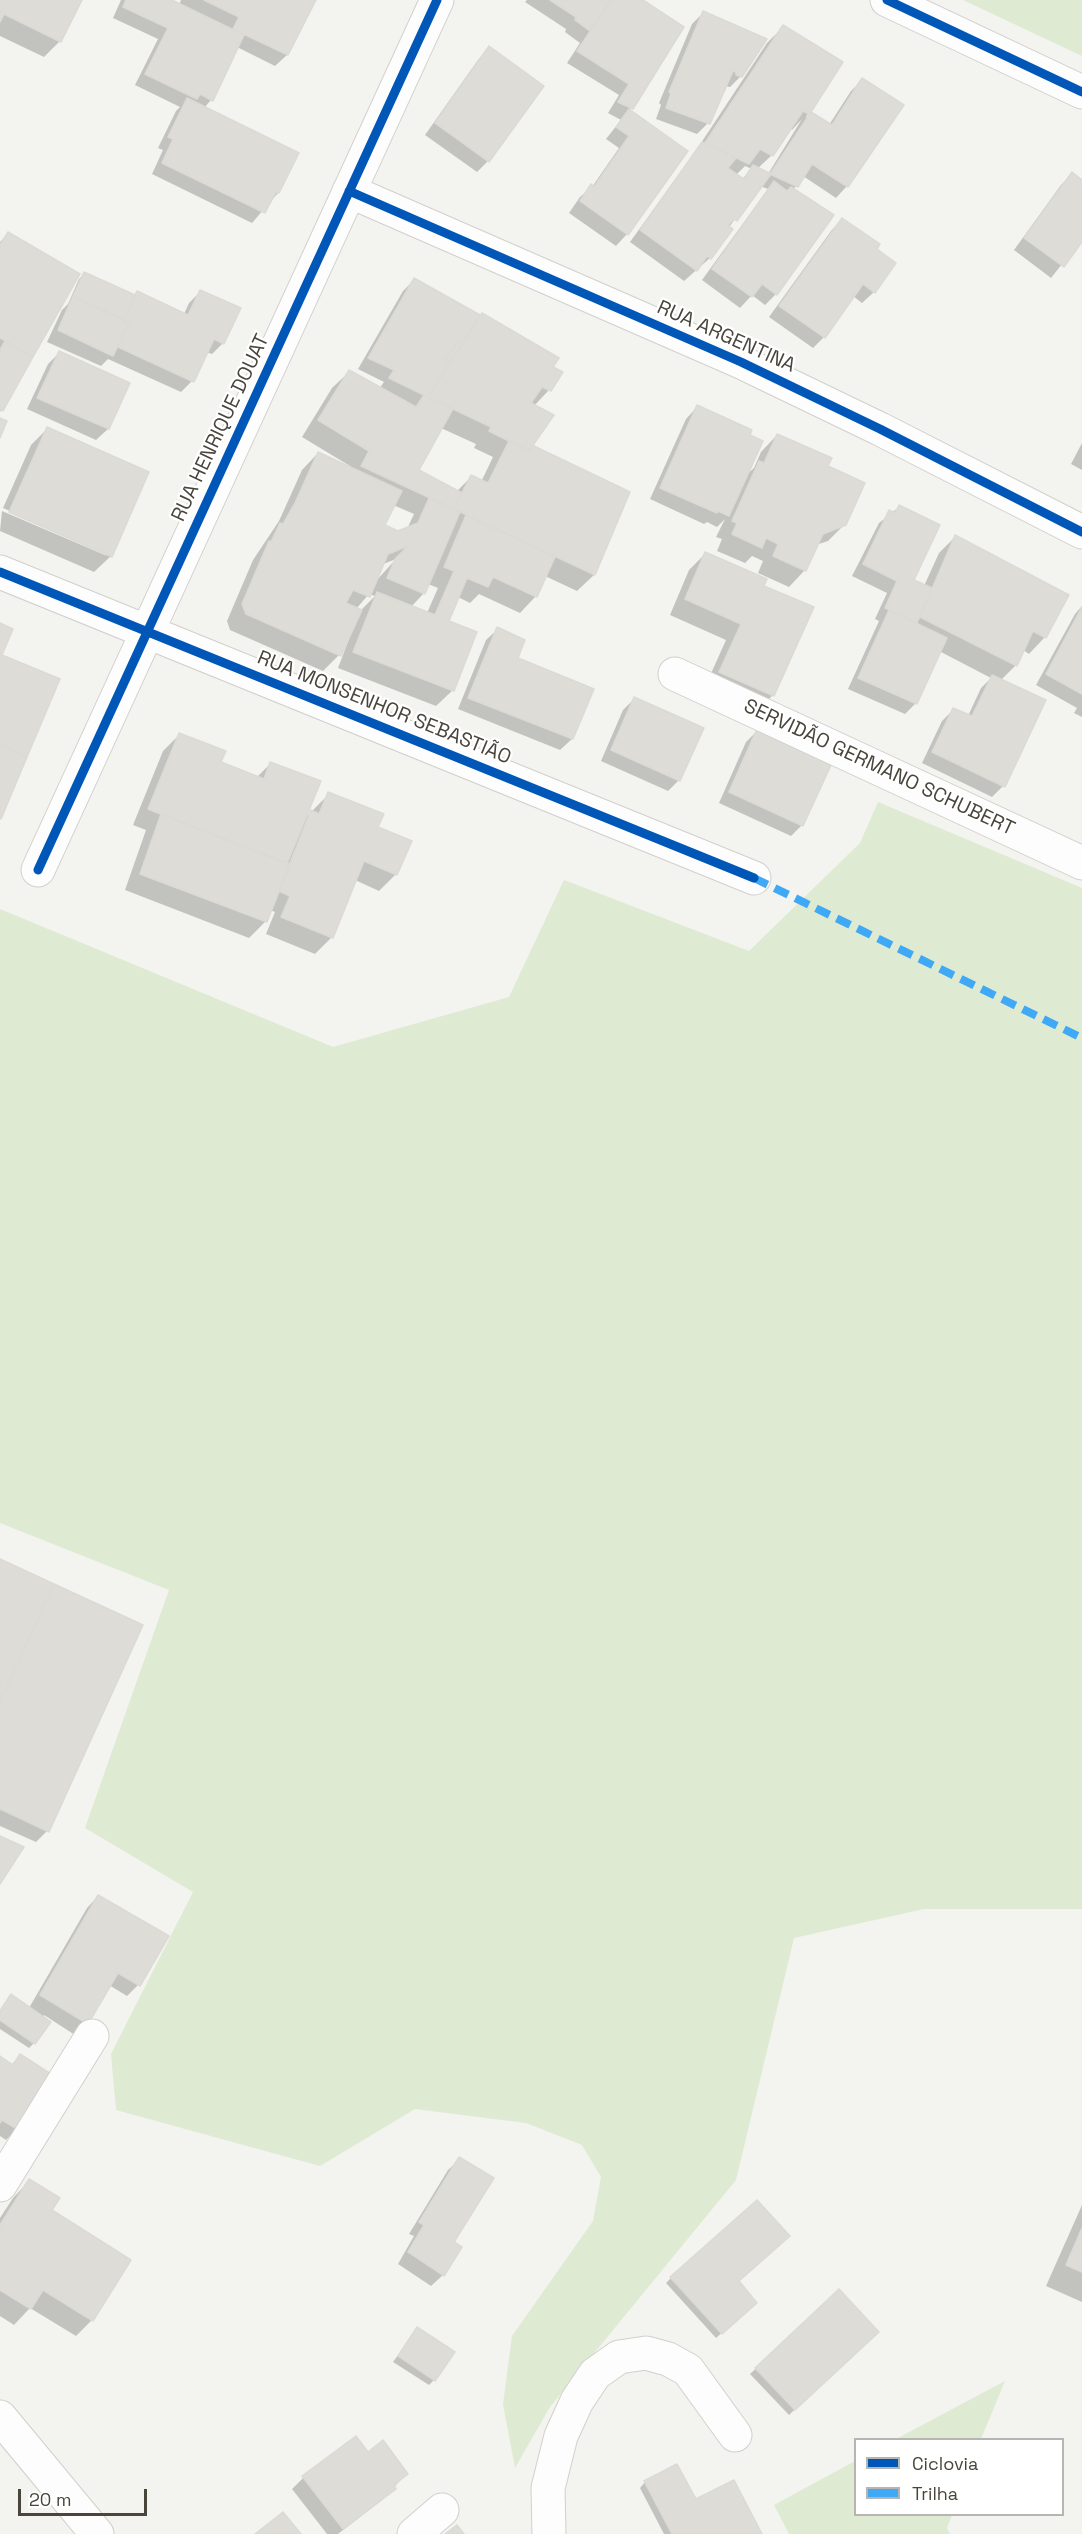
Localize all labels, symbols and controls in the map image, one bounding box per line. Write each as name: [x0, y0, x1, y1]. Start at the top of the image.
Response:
street label: RUA ARGENTINA: [653, 296, 799, 378]
street label: RUA HENRIQUE DOUAT: [167, 330, 275, 526]
street label: RUA MONSENHOR SEBASTIÃO: [254, 646, 514, 770]
street label: SERVIDÃO GERMANO SCHUBERT: [740, 695, 1018, 841]
legend: [854, 2438, 1064, 2516]
text: Ciclovia: [912, 2452, 978, 2475]
scale bar: [21, 2477, 150, 2515]
text: Trilha: [912, 2482, 958, 2505]
text: 20 m: [29, 2488, 72, 2511]

